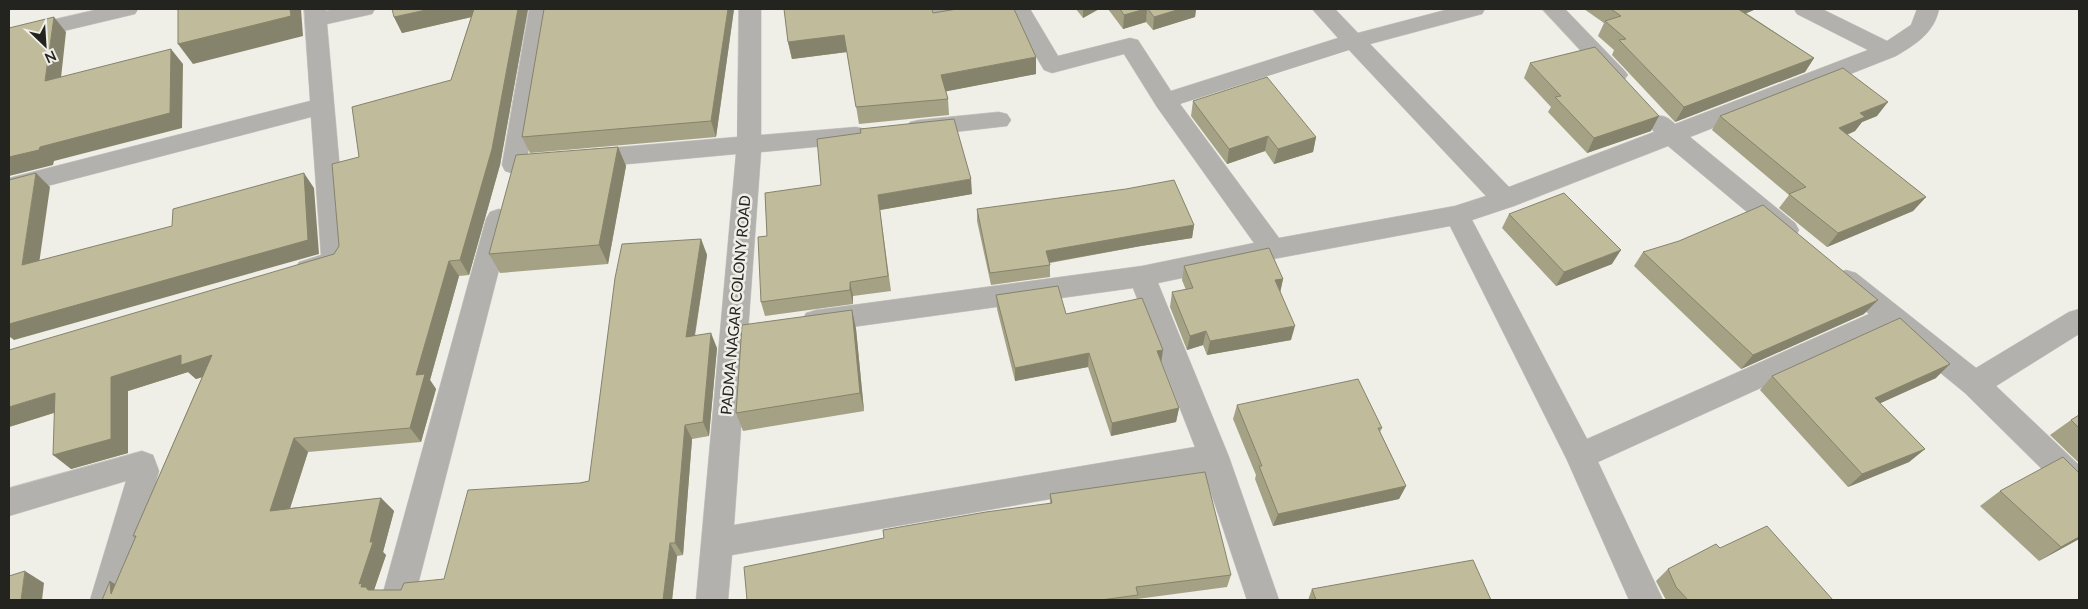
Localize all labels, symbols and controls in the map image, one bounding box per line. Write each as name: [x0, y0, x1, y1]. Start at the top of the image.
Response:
north arrow: [20, 20, 70, 70]
text: N: [42, 47, 59, 67]
street label: PADMA NAGAR COLONY ROAD: [716, 194, 754, 416]

